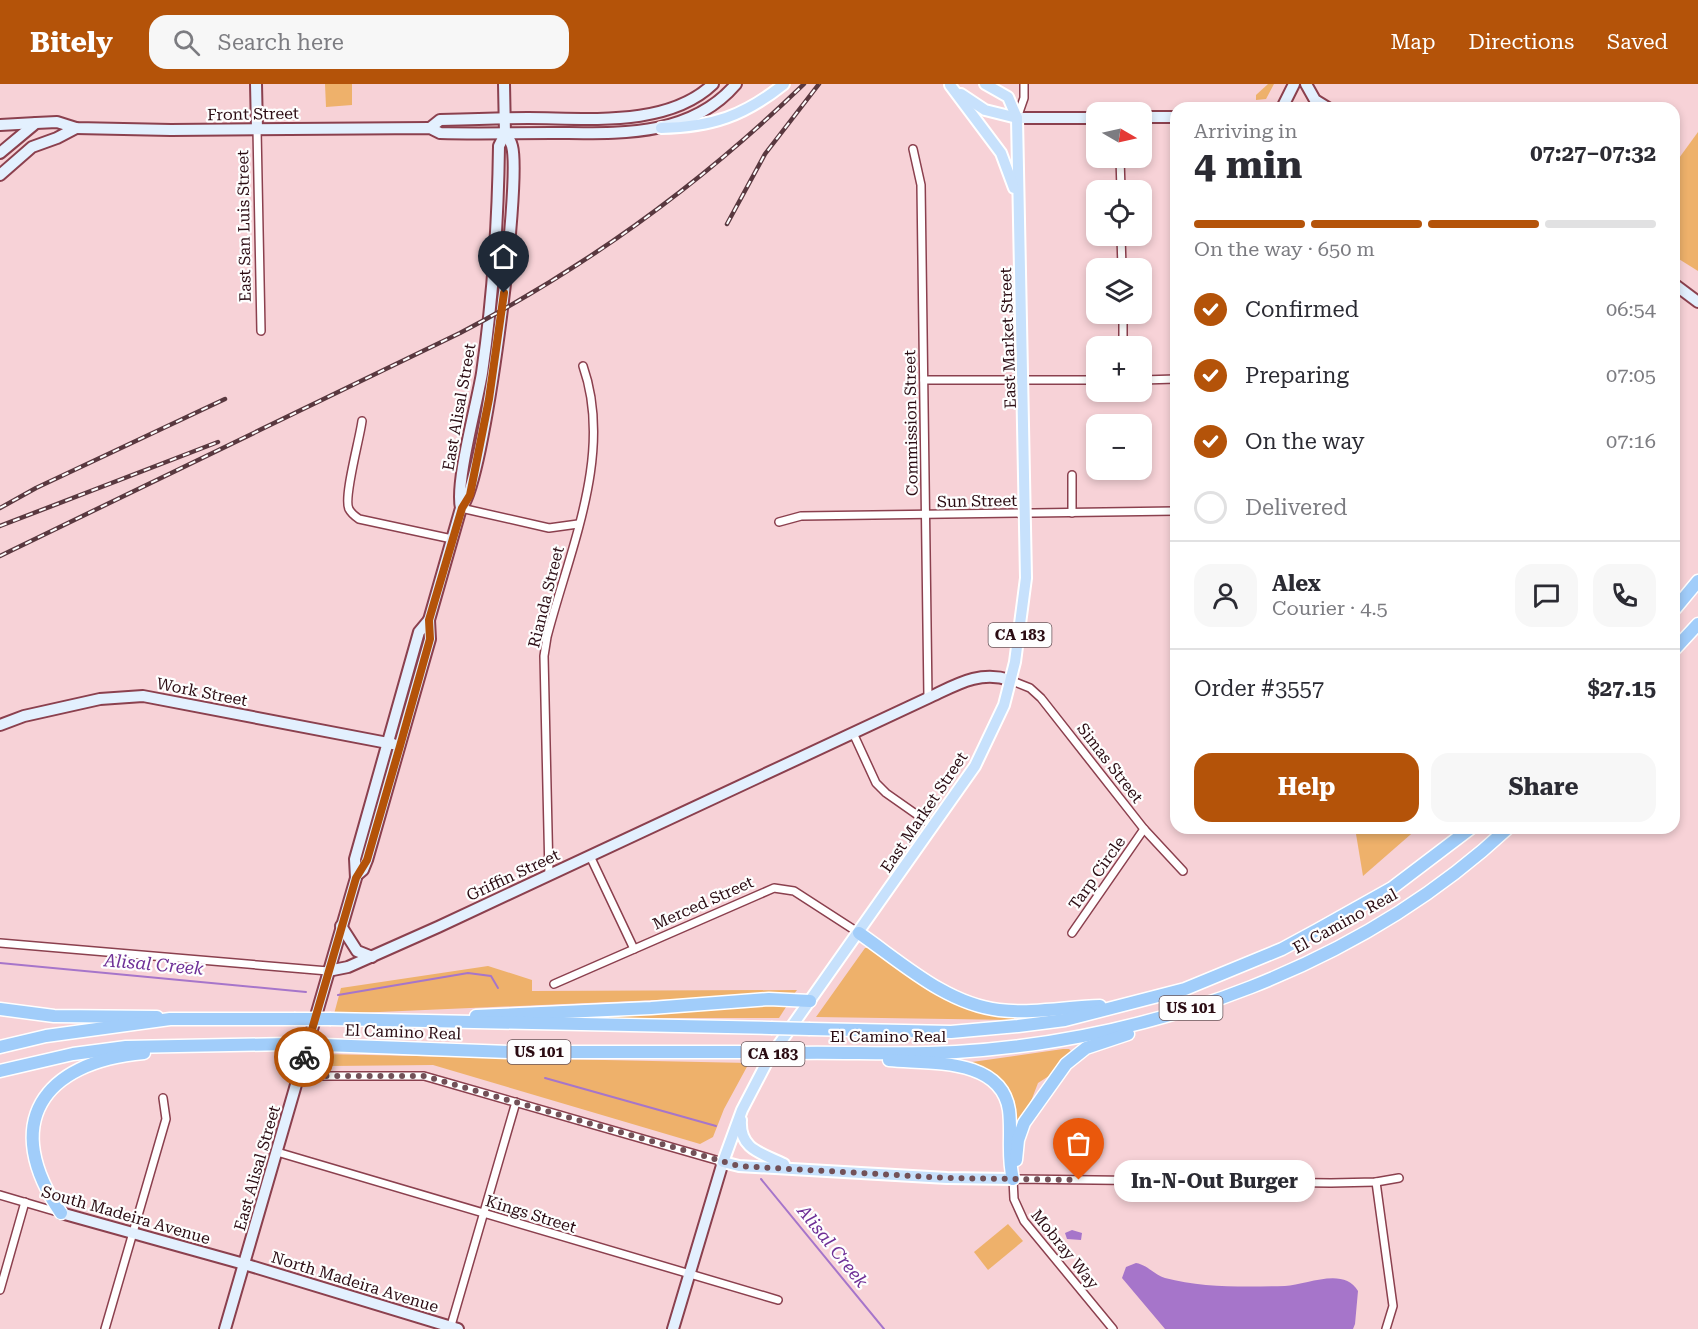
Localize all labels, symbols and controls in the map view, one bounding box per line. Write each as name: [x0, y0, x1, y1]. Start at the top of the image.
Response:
search box: [149, 15, 569, 69]
text: Bitely: [30, 26, 113, 59]
icon: search: [170, 26, 203, 59]
text: Search here: [218, 30, 344, 55]
text: Map: [1391, 30, 1435, 54]
text: Directions: [1468, 30, 1574, 54]
text: Saved: [1607, 30, 1668, 54]
north arrow: [1086, 102, 1152, 168]
map controls: [1086, 102, 1152, 480]
street label: Front Street: [207, 104, 299, 124]
text: Arriving in: [1194, 119, 1297, 143]
text: 07:27–07:32: [1530, 141, 1656, 166]
text: 4 min: [1194, 142, 1302, 188]
street label: East San Luis Street: [233, 150, 255, 302]
button: locate: [1086, 180, 1152, 246]
pin: [478, 231, 529, 293]
text: On the way · 650 m: [1194, 237, 1375, 261]
icon: home: [487, 240, 520, 273]
button: layers: [1086, 258, 1152, 324]
street label: East Market Street: [996, 267, 1020, 409]
icon: check: [1194, 293, 1227, 326]
text: Confirmed: [1245, 297, 1359, 322]
text: 06:54: [1606, 297, 1656, 321]
button: +: [1086, 336, 1152, 402]
street label: East Alisal Street: [438, 342, 480, 472]
street label: Commission Street: [900, 350, 922, 496]
icon: check: [1194, 359, 1227, 392]
text: Preparing: [1245, 363, 1349, 388]
text: 07:05: [1606, 363, 1656, 387]
button: −: [1086, 414, 1152, 480]
icon: check: [1194, 425, 1227, 458]
text: On the way: [1245, 429, 1365, 454]
text: 07:16: [1606, 429, 1656, 453]
street label: Sun Street: [937, 491, 1017, 511]
text: Delivered: [1245, 495, 1347, 520]
street label: Rianda Street: [524, 544, 568, 650]
button: person: [1194, 564, 1257, 627]
button: chat: [1515, 564, 1578, 627]
button: phone: [1593, 564, 1656, 627]
text: Alex: [1272, 571, 1321, 596]
text: Courier · 4.5: [1272, 596, 1388, 620]
road number: CA 183: [988, 623, 1052, 647]
street label: Work Street: [155, 674, 249, 710]
text: Order #3557: [1194, 676, 1324, 701]
text: $27.15: [1587, 676, 1656, 701]
street label: Simas Street: [1073, 719, 1147, 807]
street label: East Market Street: [877, 748, 971, 876]
button: Help: [1194, 753, 1419, 822]
button: Share: [1431, 753, 1656, 822]
street label: Tarp Circle: [1065, 832, 1129, 913]
street label: Griffin Street: [463, 845, 563, 905]
street label: Merced Street: [650, 872, 756, 934]
street label: El Camino Real: [1289, 884, 1401, 958]
water label: Alisal Creek: [102, 949, 205, 979]
road number: US 101: [1160, 996, 1222, 1020]
street label: El Camino Real: [344, 1020, 462, 1044]
courier: [274, 1027, 334, 1087]
street label: El Camino Real: [830, 1027, 946, 1046]
road number: US 101: [508, 1040, 570, 1064]
icon: bike: [288, 1041, 321, 1074]
road number: CA 183: [742, 1042, 804, 1066]
street label: East Alisal Street: [230, 1103, 284, 1233]
pin: [1053, 1118, 1104, 1180]
icon: bag: [1062, 1127, 1095, 1160]
callout: In-N-Out Burger: [1115, 1159, 1316, 1201]
text: In-N-Out Burger: [1131, 1169, 1298, 1193]
street label: South Madeira Avenue: [39, 1182, 213, 1248]
street label: Kings Street: [483, 1191, 579, 1237]
water label: Alisal Creek: [793, 1200, 873, 1292]
street label: Mobray Way: [1027, 1205, 1103, 1293]
street label: North Madeira Avenue: [269, 1247, 441, 1317]

